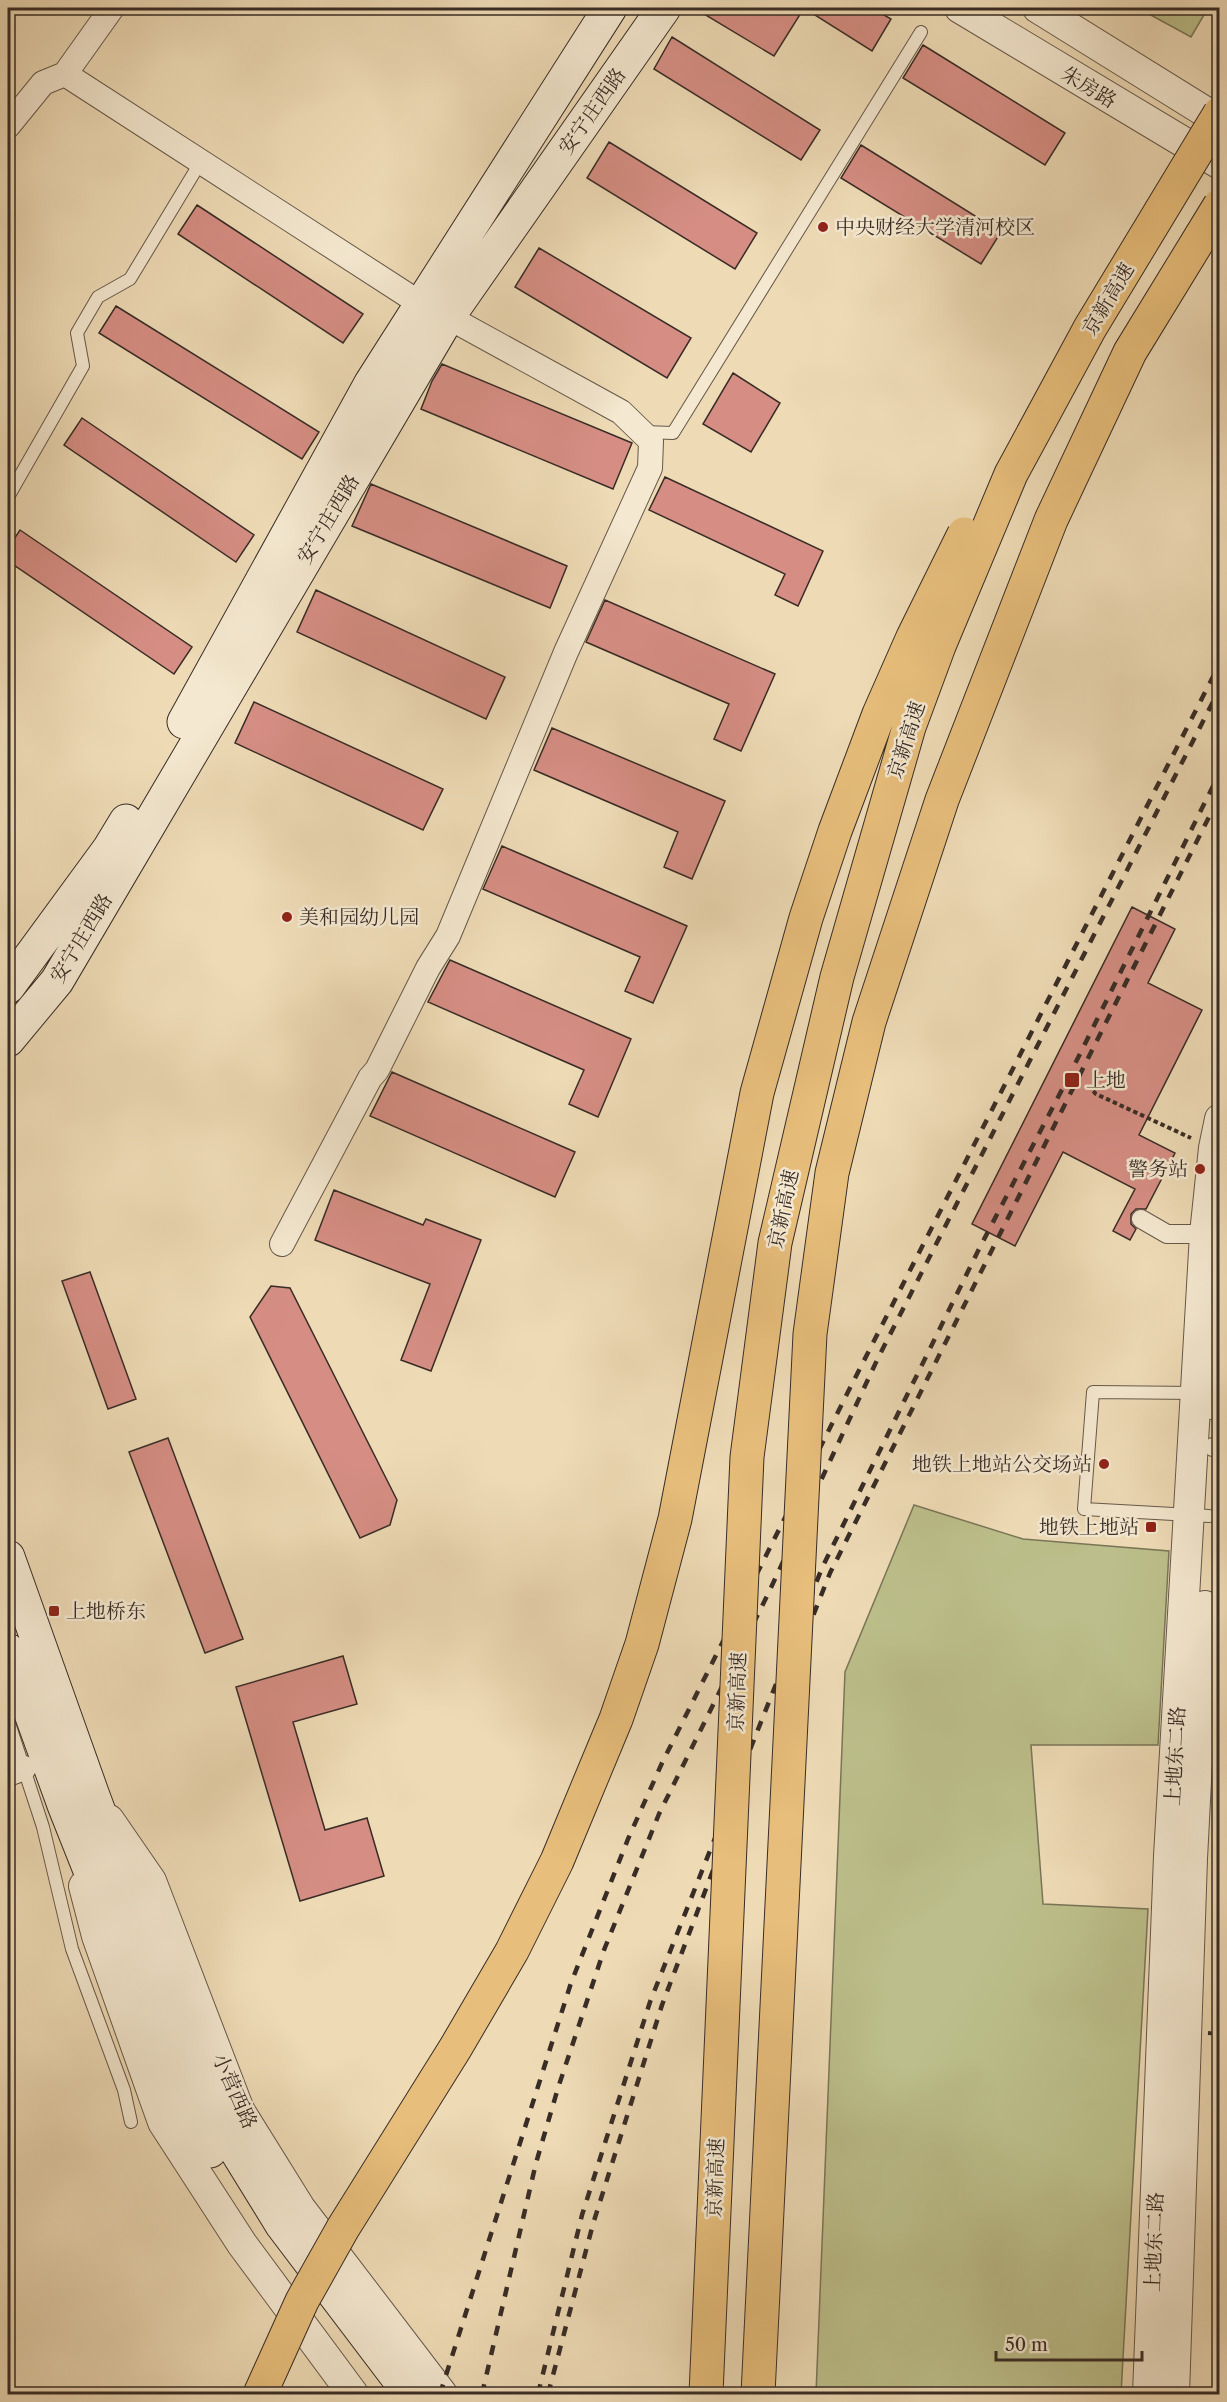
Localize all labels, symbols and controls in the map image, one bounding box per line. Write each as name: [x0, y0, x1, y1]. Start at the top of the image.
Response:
street label: 朱房路: [1057, 61, 1121, 113]
street label: 安宁庄西路: [553, 63, 631, 159]
place label: 中央财经大学清河校区: [835, 215, 1035, 239]
marker: 中央财经大学清河校区: [816, 220, 830, 234]
street label: 京新高速: [1077, 259, 1139, 339]
street label: 安宁庄西路: [292, 470, 364, 568]
street label: 京新高速: [882, 698, 930, 782]
street label: 安宁庄西路: [45, 889, 117, 987]
place label: 美和园幼儿园: [299, 905, 419, 929]
marker: 美和园幼儿园: [280, 910, 294, 924]
place label: 上地: [1086, 1068, 1126, 1092]
marker: 上地: [1063, 1071, 1081, 1089]
place label: 警务站: [1128, 1157, 1188, 1181]
marker: 警务站: [1193, 1162, 1207, 1176]
street label: 京新高速: [763, 1167, 803, 1251]
place label: 地铁上地站公交场站: [912, 1452, 1092, 1476]
marker: 地铁上地站公交场站: [1097, 1457, 1111, 1471]
place label: 地铁上地站: [1039, 1515, 1139, 1539]
marker: 地铁上地站: [1144, 1520, 1158, 1534]
place label: 上地桥东: [66, 1599, 146, 1623]
marker: 上地桥东: [47, 1604, 61, 1618]
street label: 京新高速: [724, 1652, 750, 1732]
street label: 上地东二路: [1160, 1705, 1190, 1807]
street label: 小营西路: [208, 2050, 262, 2132]
street label: 京新高速: [702, 2138, 728, 2218]
street label: 上地东二路: [1140, 2192, 1168, 2292]
scale bar: [996, 2324, 1142, 2362]
text: 50 m: [1005, 2334, 1048, 2356]

